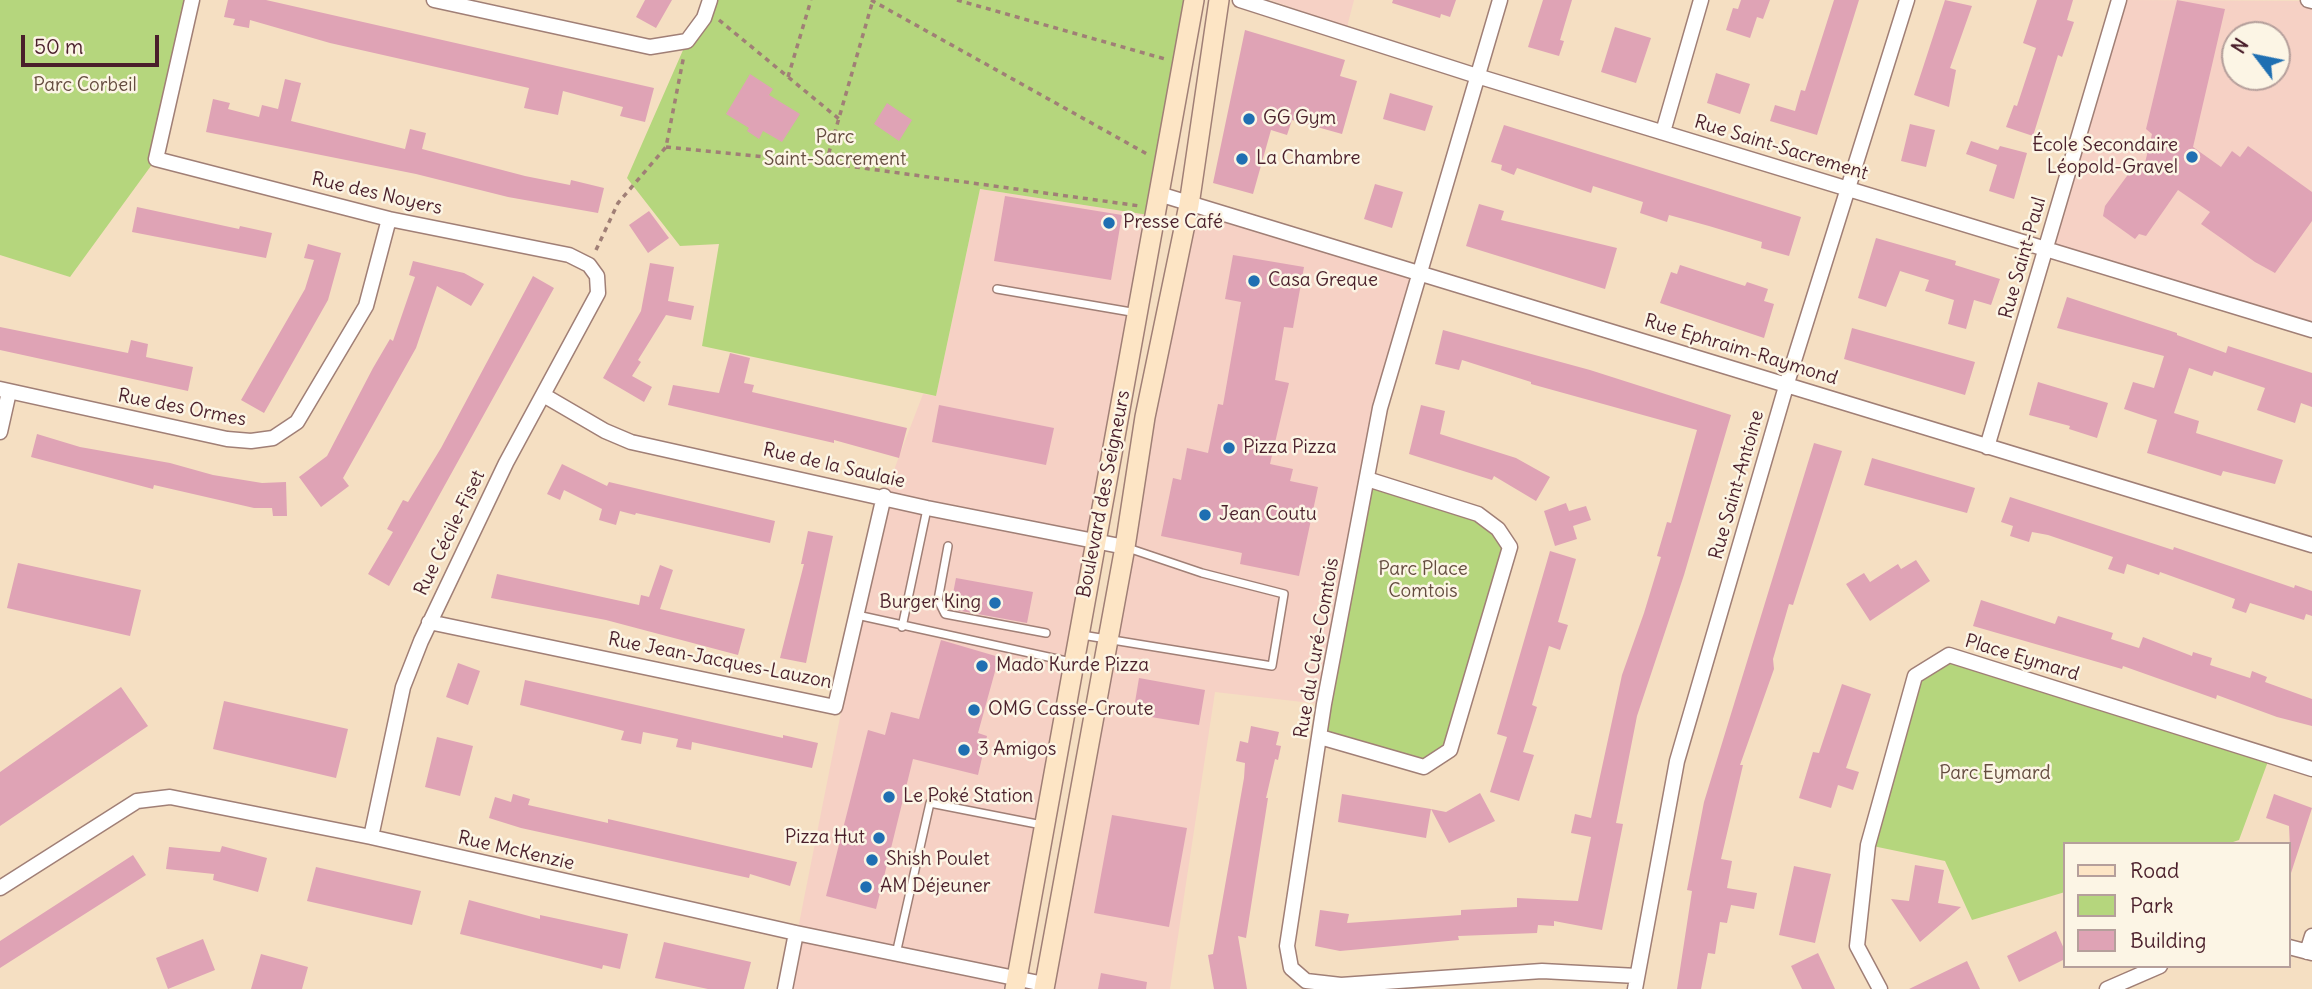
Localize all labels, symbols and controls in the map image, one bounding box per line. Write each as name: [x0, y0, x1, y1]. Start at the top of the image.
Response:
scale bar: [24, 21, 163, 65]
north arrow: [2221, 21, 2291, 91]
text: 50 m: [34, 33, 83, 60]
text: N: [2226, 34, 2254, 58]
park label: Parc Corbeil: [33, 75, 137, 97]
place label: GG Gym: [1263, 108, 1336, 130]
marker: GG Gym: [1241, 111, 1257, 127]
street label: Rue Saint-Sacrement: [1691, 111, 1871, 185]
park label: Parc Saint-Sacrement: [764, 127, 906, 171]
place label: École Secondaire Léopold-Gravel: [2032, 135, 2178, 179]
place label: La Chambre: [1256, 148, 1360, 170]
marker: École Secondaire Léopold-Gravel: [2184, 149, 2200, 165]
marker: La Chambre: [1234, 151, 1250, 167]
street label: Rue des Noyers: [310, 168, 444, 220]
street label: Rue Saint-Paul: [1995, 195, 2051, 321]
place label: Presse Café: [1123, 212, 1223, 234]
marker: Presse Café: [1101, 215, 1117, 231]
place label: Casa Greque: [1268, 270, 1378, 292]
marker: Casa Greque: [1246, 273, 1262, 289]
street label: Rue Ephraim-Raymond: [1642, 310, 1840, 390]
street label: Rue des Ormes: [116, 384, 248, 432]
street label: Boulevard des Seigneurs: [1073, 388, 1135, 600]
street label: Rue Saint-Antoine: [1705, 408, 1769, 562]
place label: Pizza Pizza: [1243, 437, 1337, 459]
street label: Rue de la Saulaie: [761, 439, 907, 493]
marker: Pizza Pizza: [1221, 440, 1237, 456]
street label: Rue Cécile-Fiset: [410, 467, 490, 599]
place label: Jean Coutu: [1219, 504, 1317, 526]
marker: Jean Coutu: [1197, 507, 1213, 523]
street label: Rue du Curé-Comtois: [1290, 556, 1344, 740]
park label: Parc Place Comtois: [1378, 559, 1468, 603]
place label: Burger King: [879, 592, 981, 614]
marker: Burger King: [987, 595, 1003, 611]
street label: Rue Jean-Jacques-Lauzon: [606, 628, 834, 694]
street label: Place Eymard: [1962, 630, 2082, 686]
place label: Mado Kurde Pizza: [996, 655, 1149, 677]
marker: Mado Kurde Pizza: [974, 658, 990, 674]
place label: OMG Casse-Croute: [988, 699, 1153, 721]
marker: OMG Casse-Croute: [966, 702, 982, 718]
place label: 3 Amigos: [978, 739, 1056, 761]
marker: 3 Amigos: [956, 742, 972, 758]
park label: Parc Eymard: [1939, 763, 2051, 785]
place label: Le Poké Station: [903, 786, 1033, 808]
marker: Le Poké Station: [881, 789, 897, 805]
street label: Rue McKenzie: [456, 827, 576, 875]
place label: Pizza Hut: [785, 827, 865, 849]
marker: Pizza Hut: [871, 830, 887, 846]
legend: [2064, 842, 2291, 968]
place label: Shish Poulet: [886, 849, 990, 871]
marker: Shish Poulet: [864, 852, 880, 868]
text: Road: [2130, 857, 2179, 884]
place label: AM Déjeuner: [880, 876, 990, 898]
marker: AM Déjeuner: [858, 879, 874, 895]
text: Park: [2130, 892, 2173, 919]
text: Building: [2130, 927, 2206, 954]

